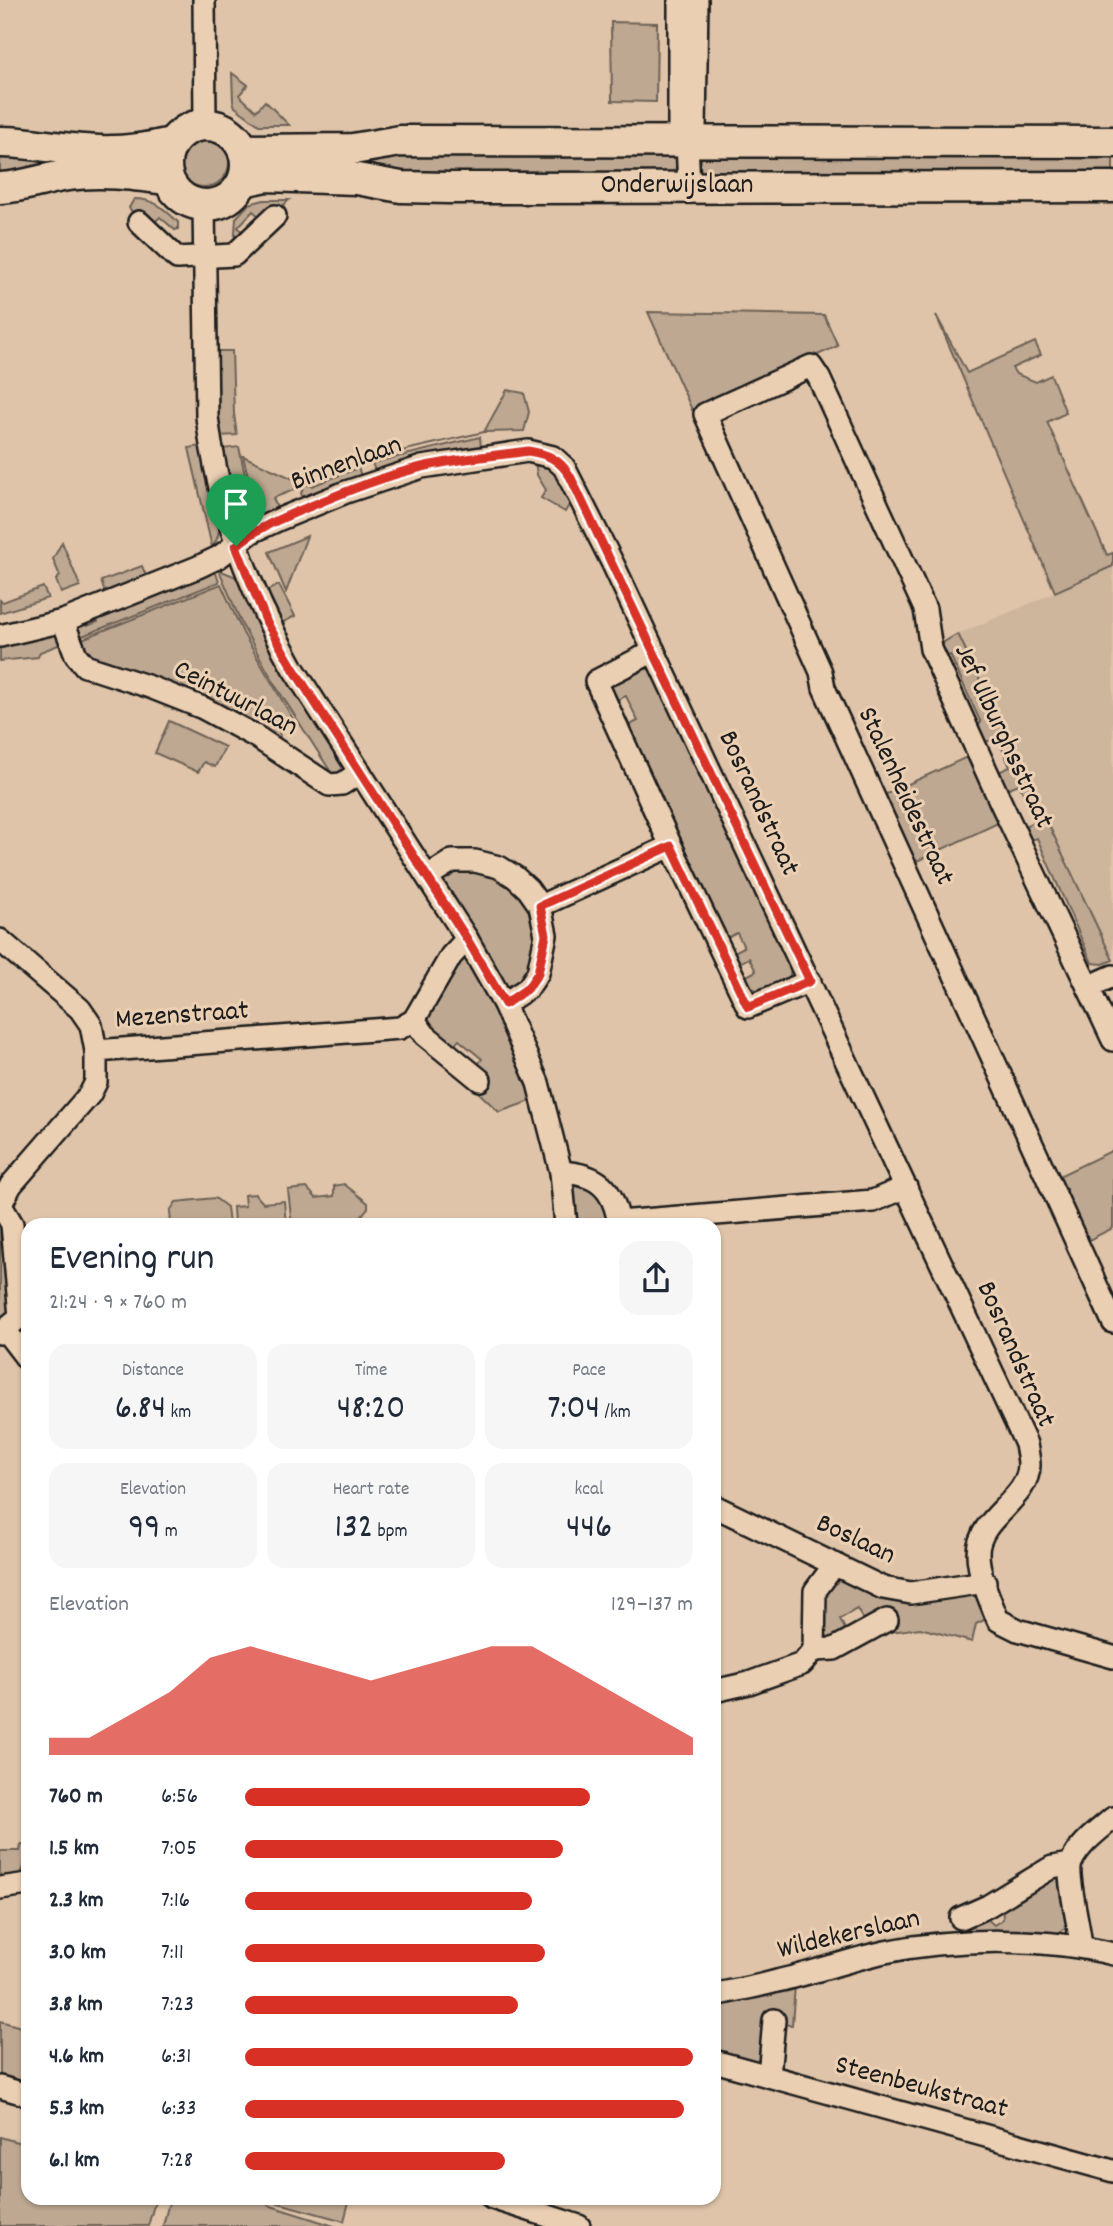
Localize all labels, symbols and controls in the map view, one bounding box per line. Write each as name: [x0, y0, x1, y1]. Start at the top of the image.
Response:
street label: Onderwijslaan: [601, 167, 754, 207]
street label: Binnenlaan: [286, 426, 408, 504]
pin: [206, 474, 266, 546]
icon: arrive: [217, 485, 255, 523]
street label: Jef Ulburghsstraat: [942, 638, 1062, 836]
street label: Ceintuurlaan: [166, 652, 304, 748]
street label: Stalenheidestraat: [845, 701, 963, 893]
street label: Bosrandstraat: [706, 725, 808, 883]
street label: Mezenstraat: [114, 992, 250, 1042]
text: Evening run: [49, 1233, 214, 1288]
button: share: [619, 1241, 693, 1315]
street label: Bosrandstraat: [964, 1276, 1064, 1434]
text: 21:24 · 9 × 760 m: [49, 1287, 187, 1320]
text: Distance: [122, 1358, 184, 1385]
text: Time: [355, 1358, 387, 1385]
text: Pace: [572, 1358, 606, 1385]
text: 6.84: [115, 1385, 166, 1435]
text: 48:20: [337, 1385, 405, 1435]
text: 7:04: [547, 1385, 600, 1435]
text: km: [166, 1400, 191, 1427]
text: /km: [600, 1400, 631, 1427]
text: Elevation: [120, 1477, 186, 1504]
text: Heart rate: [333, 1477, 409, 1504]
text: kcal: [575, 1477, 603, 1504]
text: 99: [128, 1504, 160, 1554]
text: 132: [335, 1504, 373, 1554]
text: 446: [566, 1504, 612, 1554]
street label: Boslaan: [809, 1505, 901, 1577]
text: m: [160, 1519, 178, 1546]
text: bpm: [373, 1519, 407, 1546]
text: Elevation: [49, 1589, 129, 1622]
text: 129–137 m: [611, 1589, 693, 1622]
text: 760 m: [49, 1781, 103, 1814]
text: 6:56: [161, 1781, 198, 1814]
text: 1.5 km: [49, 1833, 99, 1866]
text: 7:05: [161, 1833, 197, 1866]
text: 2.3 km: [49, 1885, 104, 1918]
text: 7:16: [161, 1885, 190, 1918]
street label: Wildekerslaan: [774, 1900, 924, 1972]
text: 3.0 km: [49, 1937, 106, 1970]
text: 7:11: [161, 1937, 184, 1970]
text: 3.8 km: [49, 1989, 103, 2022]
text: 7:23: [161, 1989, 194, 2022]
text: 4.6 km: [49, 2041, 104, 2074]
text: 6:31: [161, 2041, 191, 2074]
street label: Steenbeukstraat: [830, 2047, 1012, 2131]
text: 5.3 km: [49, 2093, 104, 2126]
text: 6:33: [161, 2093, 197, 2126]
text: 6.1 km: [49, 2145, 100, 2178]
text: 7:28: [161, 2145, 193, 2178]

